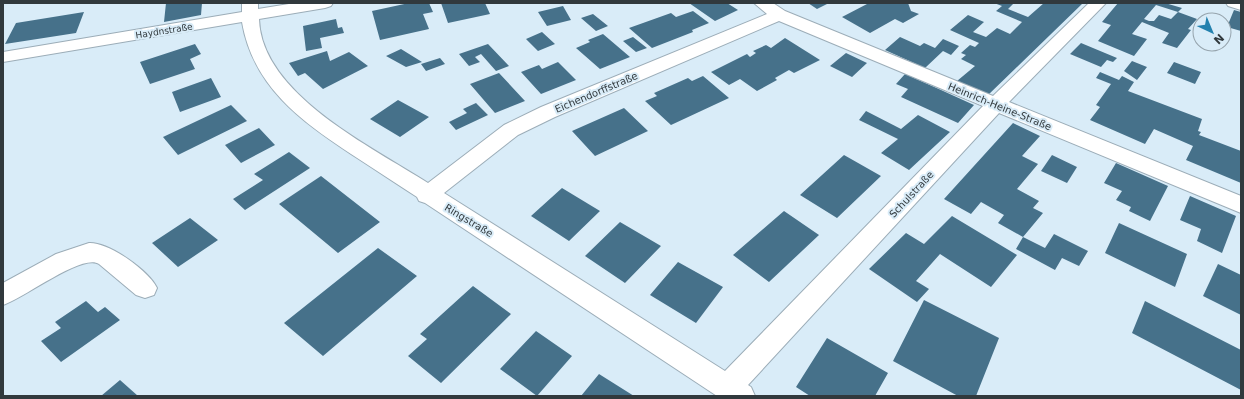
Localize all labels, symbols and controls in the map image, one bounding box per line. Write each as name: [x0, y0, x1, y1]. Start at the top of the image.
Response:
north arrow: [1192, 12, 1232, 52]
street label: Haydnstraße: [135, 21, 194, 40]
text: N: [1211, 31, 1226, 47]
street label: Eichendorffstraße: [553, 70, 639, 115]
street label: Heinrich-Heine-Straße: [946, 81, 1053, 132]
street label: Schulstraße: [887, 169, 936, 220]
street label: Ringstraße: [443, 202, 495, 239]

